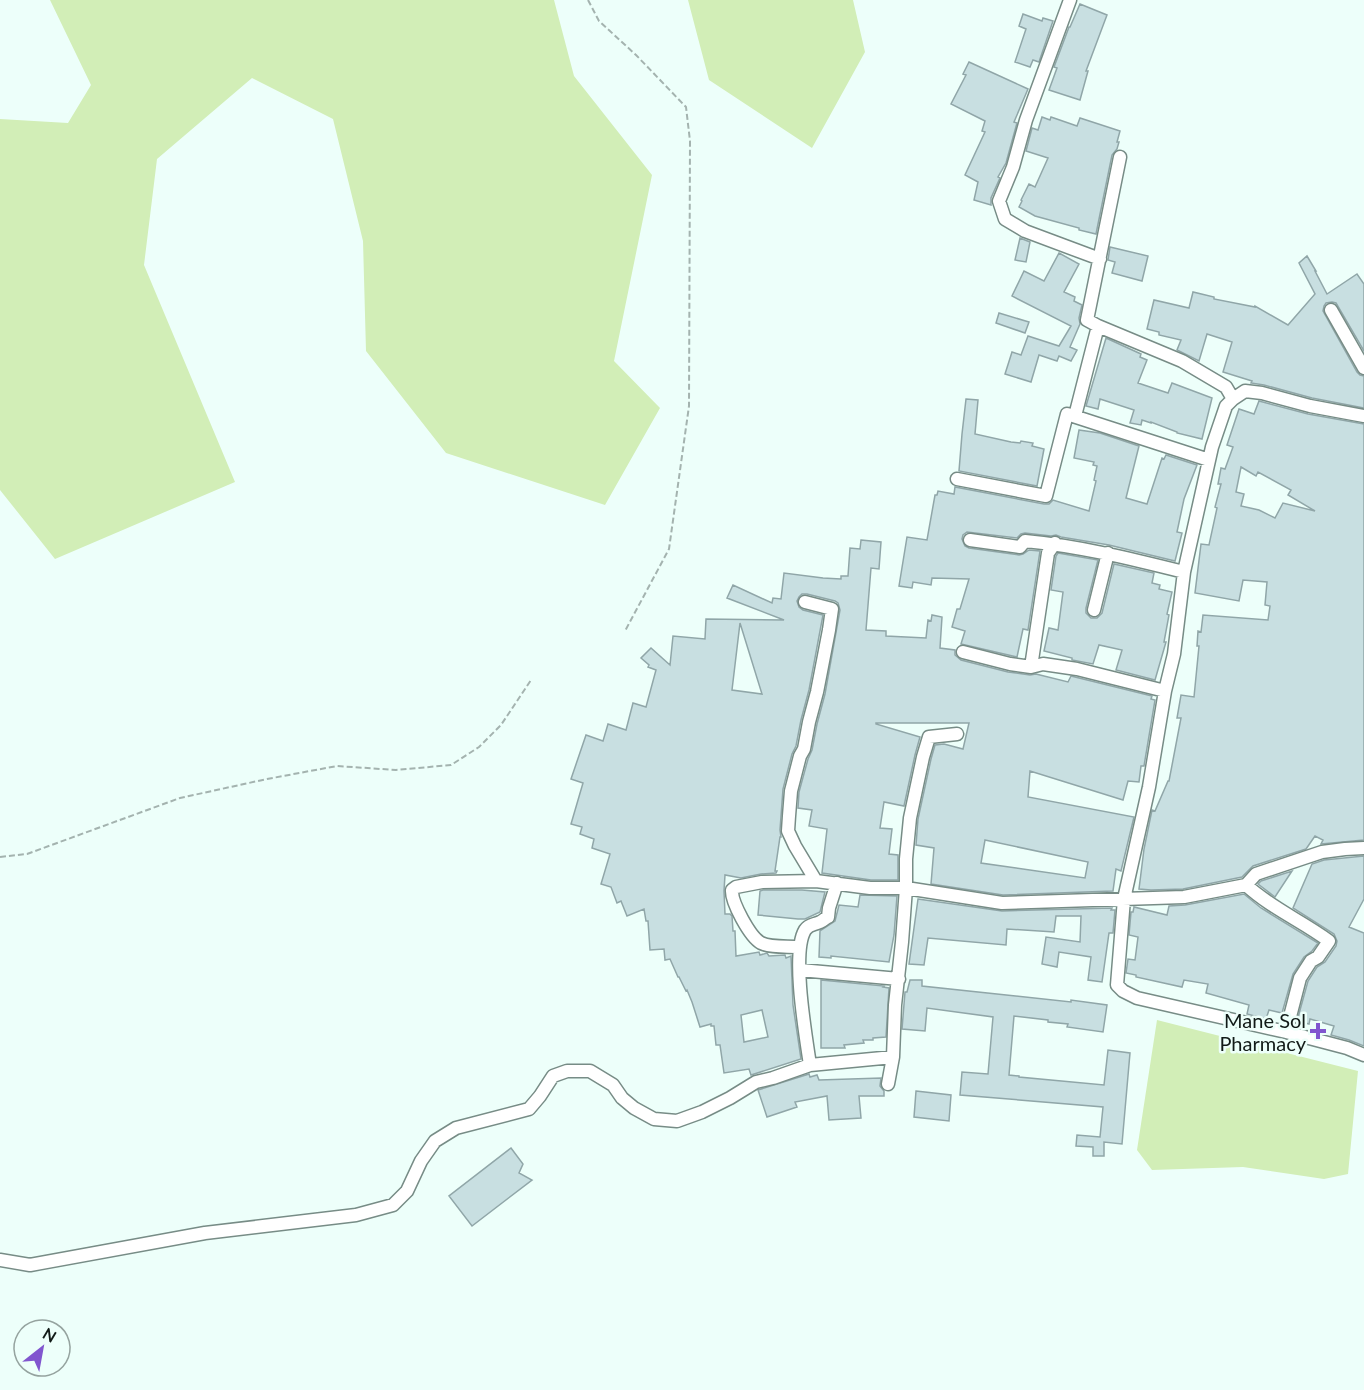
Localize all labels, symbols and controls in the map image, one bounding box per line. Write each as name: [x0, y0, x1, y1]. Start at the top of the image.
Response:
place label: Mane Sol Pharmacy: [1219, 1008, 1307, 1055]
marker: Mane Sol Pharmacy: [1311, 1024, 1325, 1038]
north arrow: [12, 1318, 72, 1378]
text: N: [40, 1323, 60, 1346]

